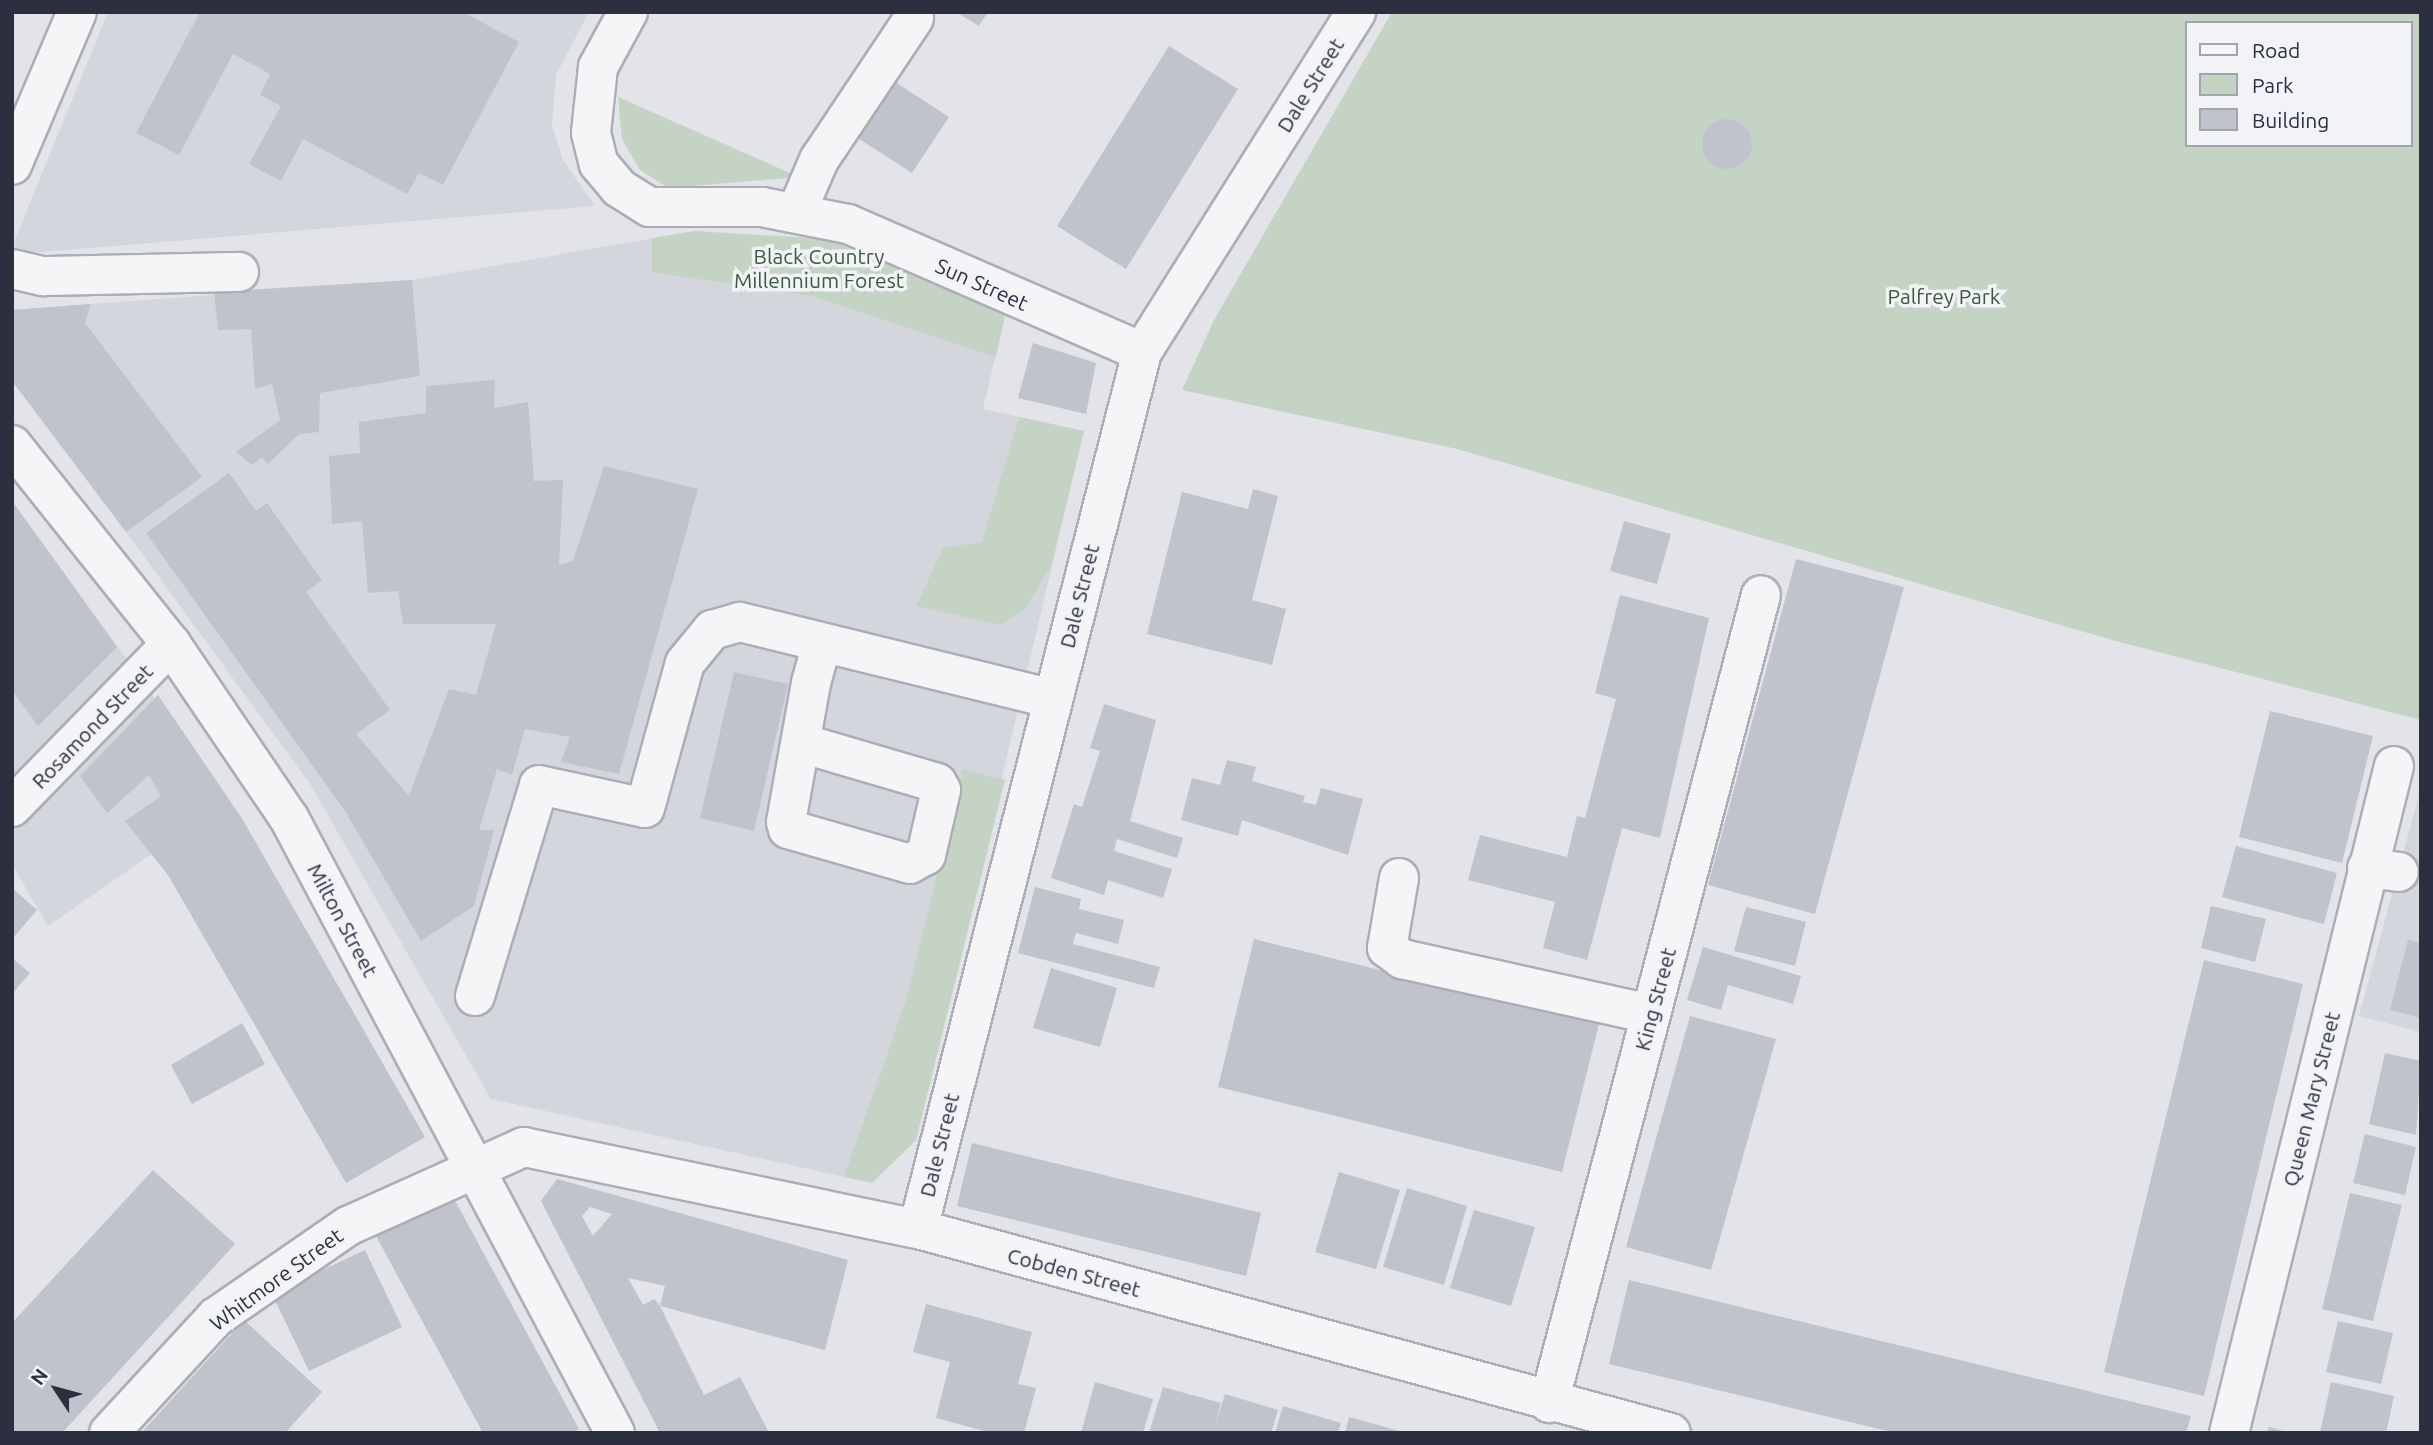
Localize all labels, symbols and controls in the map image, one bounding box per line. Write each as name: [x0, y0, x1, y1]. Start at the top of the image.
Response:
legend: [2184, 21, 2412, 147]
street label: Dale Street: [1271, 33, 1349, 137]
text: Road: [2252, 38, 2300, 62]
text: Park: [2252, 73, 2294, 97]
text: Building: [2252, 108, 2329, 132]
park label: Black Country Millennium Forest: [734, 243, 904, 293]
street label: Sun Street: [932, 252, 1032, 316]
park label: Palfrey Park: [1888, 283, 2000, 309]
street label: Dale Street: [1054, 541, 1104, 651]
street label: Rosamond Street: [26, 658, 158, 794]
street label: Milton Street: [303, 859, 383, 981]
street label: King Street: [1629, 945, 1681, 1053]
street label: Queen Mary Street: [2277, 1009, 2345, 1189]
street label: Dale Street: [914, 1090, 964, 1200]
street label: Whitmore Street: [205, 1222, 347, 1336]
street label: Cobden Street: [1005, 1242, 1143, 1302]
north arrow: [21, 1354, 91, 1424]
text: N: [26, 1364, 52, 1389]

